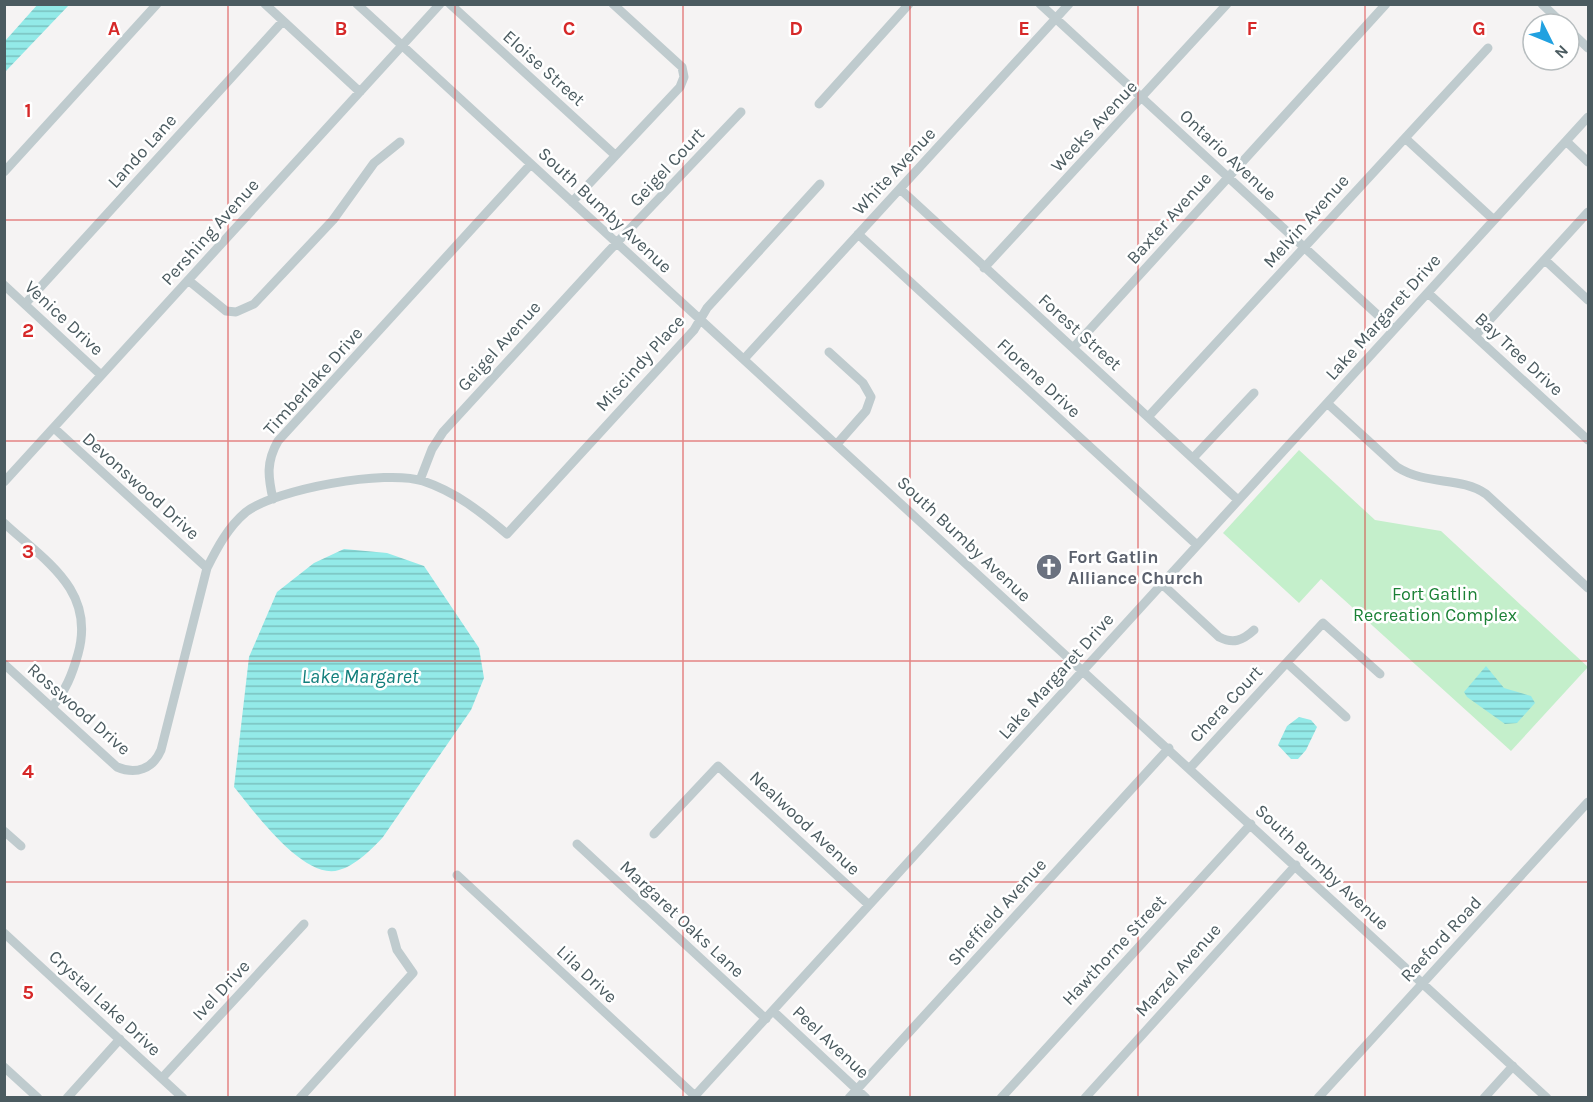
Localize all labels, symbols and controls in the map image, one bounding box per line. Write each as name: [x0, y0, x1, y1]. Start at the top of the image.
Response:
north arrow: [1521, 12, 1581, 72]
text: A: [108, 17, 121, 40]
text: B: [335, 17, 347, 40]
text: C: [563, 17, 575, 40]
text: D: [789, 17, 803, 40]
text: E: [1018, 17, 1030, 40]
text: F: [1247, 17, 1258, 40]
text: G: [1472, 17, 1486, 40]
street label: Eloise Street: [498, 25, 590, 111]
text: N: [1551, 41, 1572, 63]
street label: Weeks Avenue: [1046, 76, 1142, 176]
text: 1: [24, 99, 32, 122]
street label: Ontario Avenue: [1175, 105, 1281, 205]
street label: Lando Lane: [103, 109, 181, 193]
street label: Geigel Court: [625, 123, 709, 211]
street label: White Avenue: [848, 123, 940, 219]
street label: South Bumby Avenue: [533, 142, 677, 278]
street label: Baxter Avenue: [1122, 167, 1216, 269]
street label: Melvin Avenue: [1258, 170, 1354, 272]
street label: Pershing Avenue: [156, 174, 264, 290]
street label: Lake Margaret Drive: [1321, 249, 1445, 385]
street label: Venice Drive: [20, 276, 108, 360]
street label: Forest Street: [1034, 289, 1126, 375]
street label: Geigel Avenue: [453, 296, 545, 396]
street label: Bay Tree Drive: [1470, 308, 1568, 400]
street label: Miscindy Place: [591, 310, 689, 416]
text: 2: [22, 319, 34, 342]
street label: Timberlake Drive: [259, 322, 367, 440]
street label: Florene Drive: [993, 334, 1085, 422]
street label: Devonswood Drive: [78, 428, 204, 544]
street label: South Bumby Avenue: [892, 471, 1036, 607]
text: 3: [22, 540, 34, 563]
place label: Fort Gatlin Alliance Church: [1068, 546, 1203, 589]
church icon: Fort Gatlin Alliance Church: [1034, 552, 1064, 582]
park label: Fort Gatlin Recreation Complex: [1353, 583, 1517, 626]
street label: Lake Margaret Drive: [994, 608, 1118, 744]
street label: Rosswood Drive: [23, 658, 135, 760]
street label: Chera Court: [1185, 661, 1267, 747]
water label: Lake Margaret: [301, 665, 419, 688]
text: 4: [22, 760, 34, 783]
street label: Nealwood Avenue: [745, 766, 865, 880]
street label: South Bumby Avenue: [1250, 799, 1394, 935]
street label: Sheffield Avenue: [943, 854, 1051, 970]
street label: Margaret Oaks Lane: [615, 856, 749, 982]
street label: Hawthorne Street: [1057, 890, 1171, 1010]
street label: Raeford Road: [1396, 892, 1486, 986]
street label: Marzel Avenue: [1130, 919, 1226, 1021]
street label: Lila Drive: [552, 940, 622, 1008]
street label: Crystal Lake Drive: [44, 945, 166, 1061]
street label: Ivel Drive: [187, 955, 255, 1025]
text: 5: [22, 981, 34, 1004]
street label: Peel Avenue: [788, 1001, 874, 1083]

